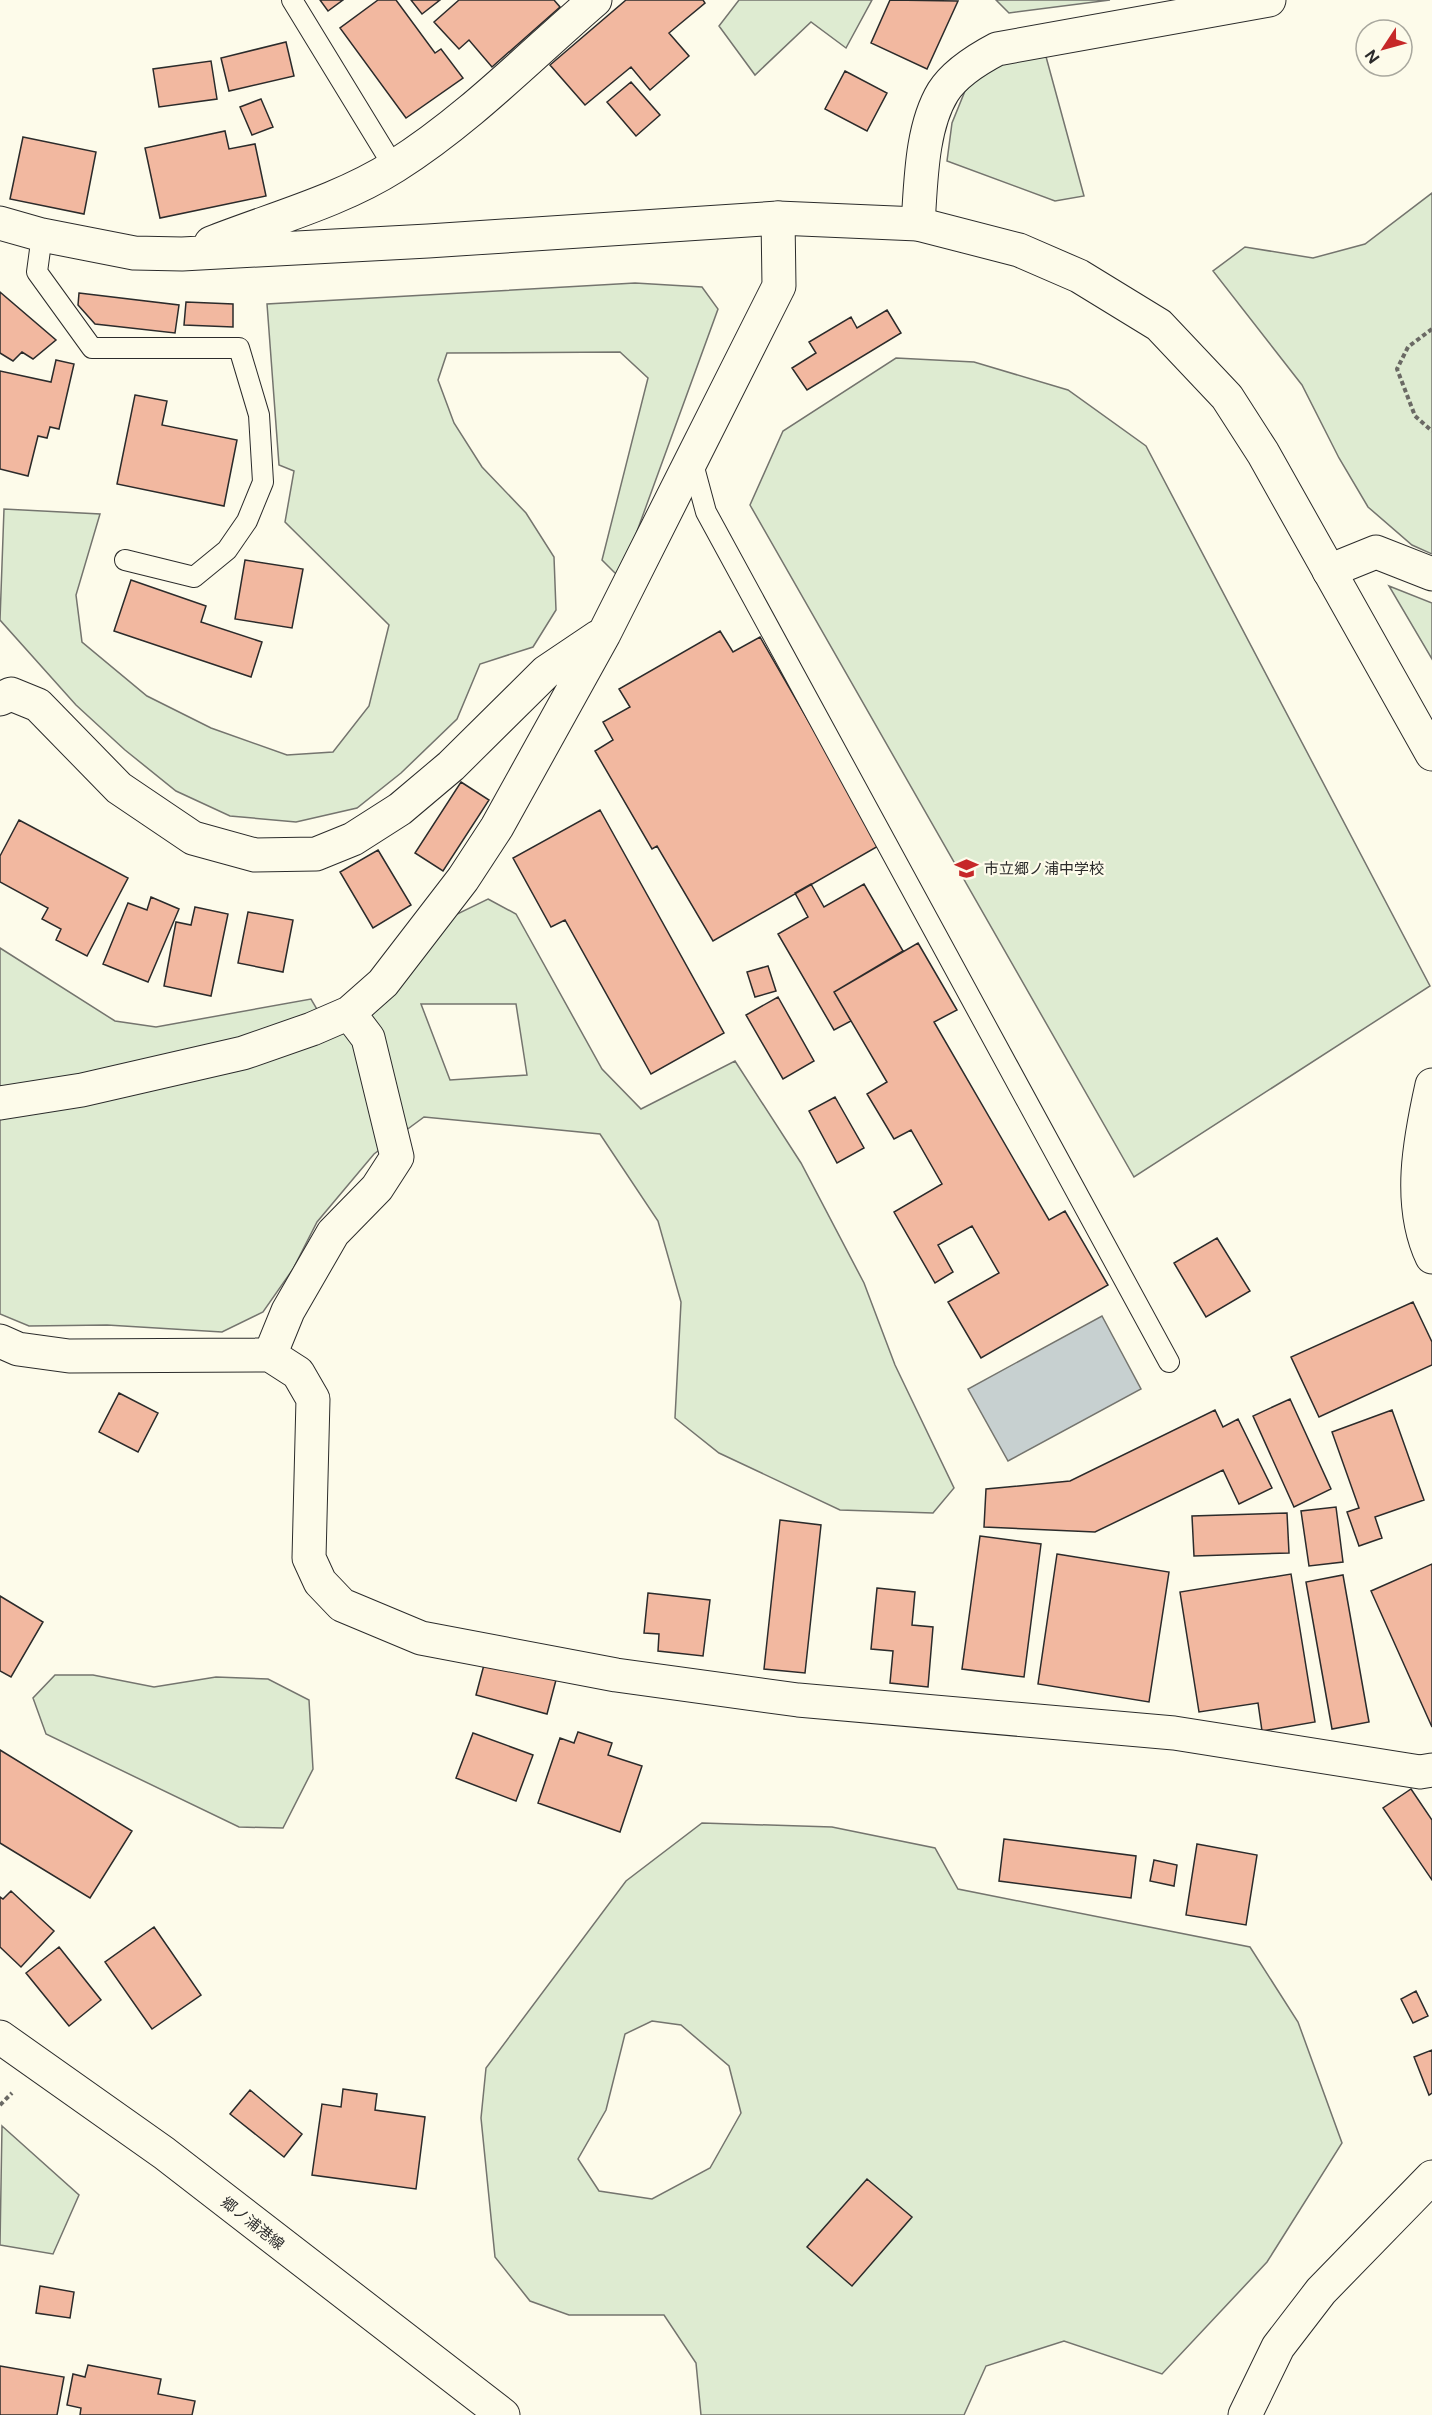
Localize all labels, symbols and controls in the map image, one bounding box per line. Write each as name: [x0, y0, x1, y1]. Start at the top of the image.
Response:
north arrow: [1354, 18, 1414, 78]
text: N: [1361, 46, 1384, 67]
school or university icon: 市立郷ノ浦中学校: [953, 855, 979, 881]
place label: 市立郷ノ浦中学校: [984, 860, 1104, 877]
street label: 郷ノ浦港線: [218, 2193, 288, 2253]

